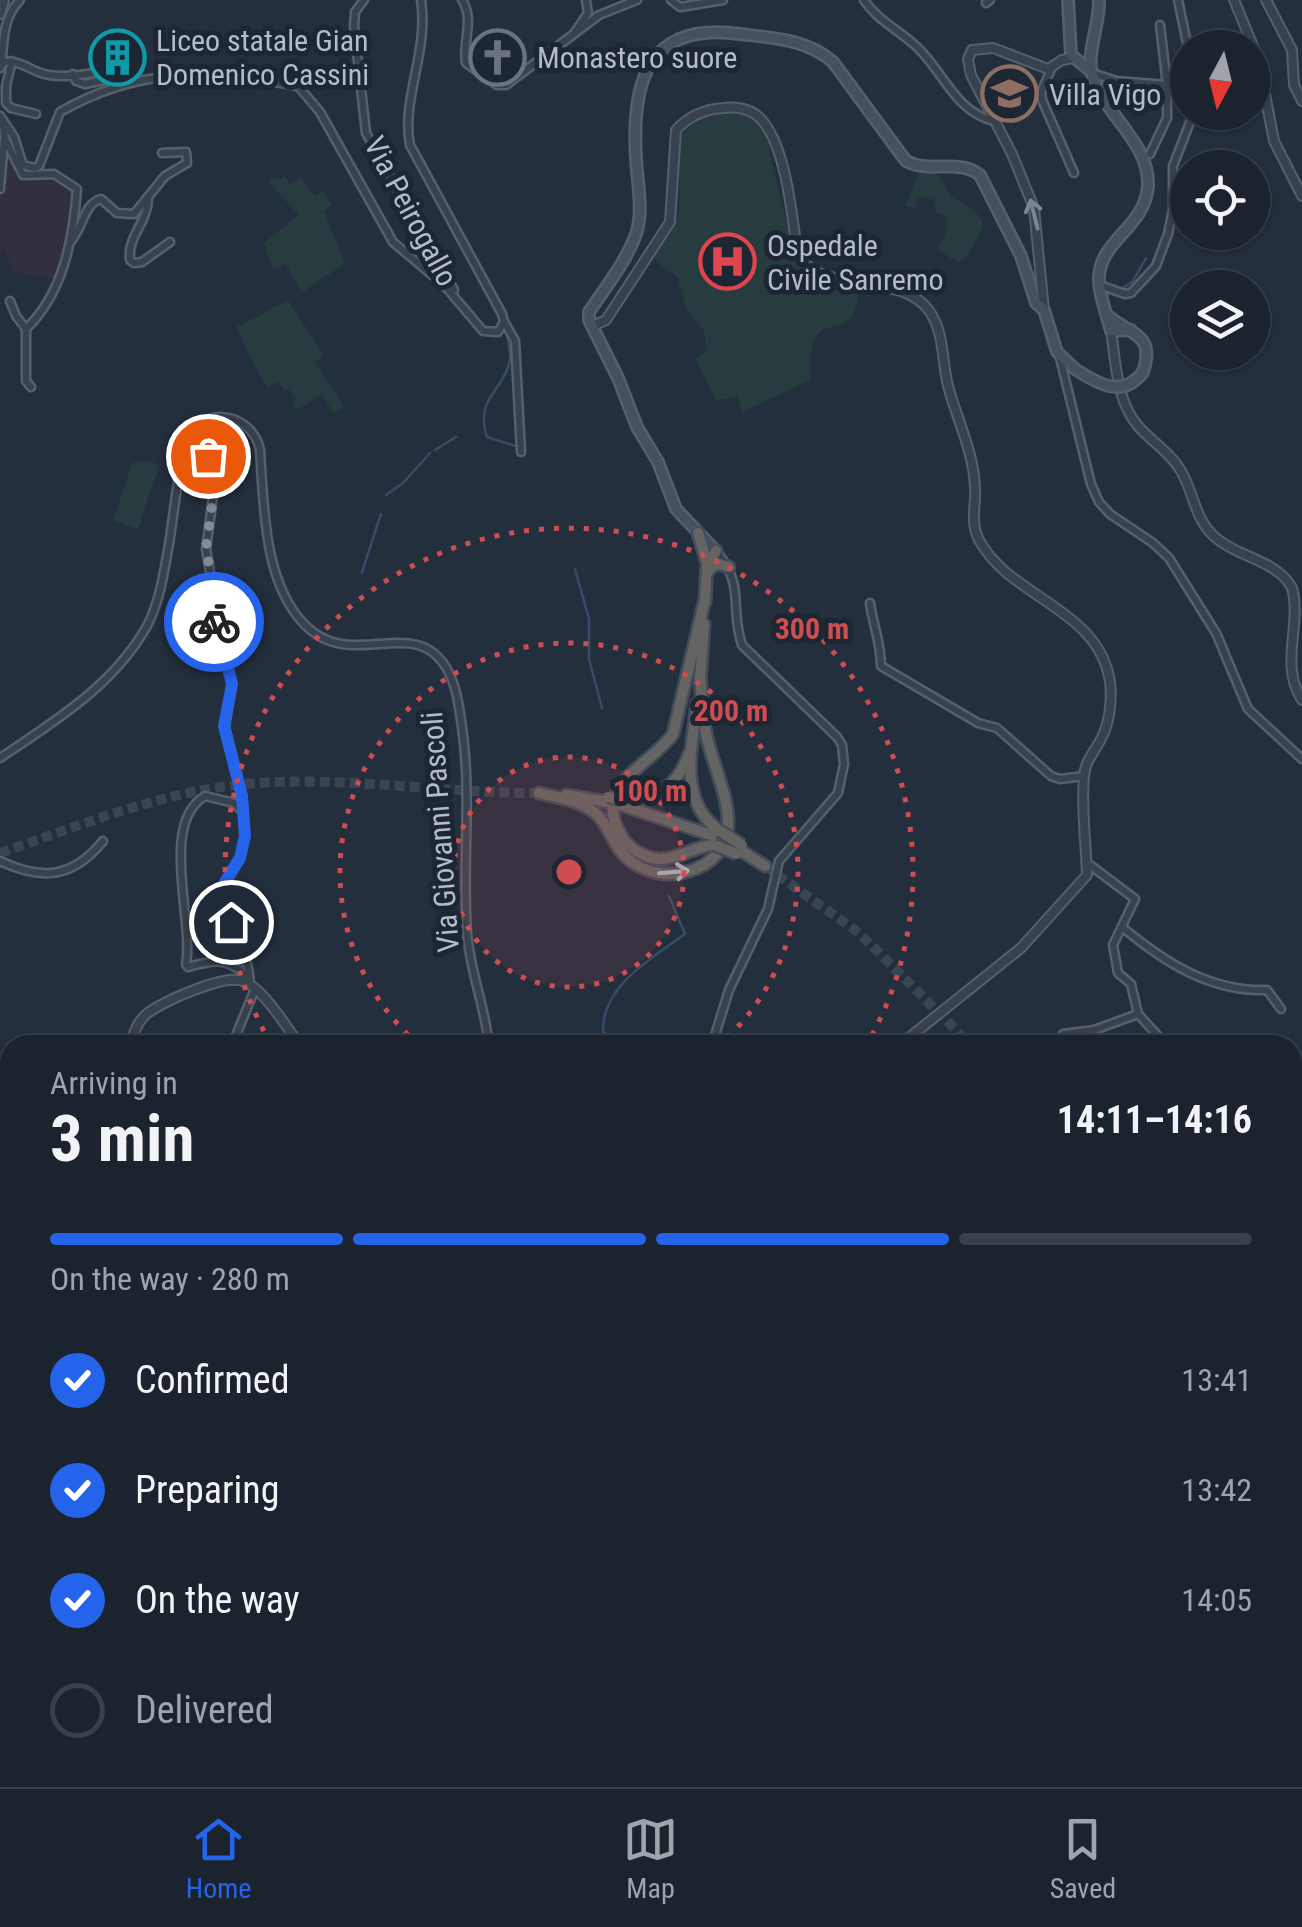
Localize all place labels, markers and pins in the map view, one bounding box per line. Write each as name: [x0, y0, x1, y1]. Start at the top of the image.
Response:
place label: Liceo statale Gian Domenico Cassini: [156, 23, 369, 92]
building icon: Liceo statale Gian Domenico Cassini: [87, 27, 147, 87]
church icon: Monastero suore: [468, 27, 528, 87]
place label: Monastero suore: [537, 40, 737, 75]
school or university icon: Villa Vigo: [980, 64, 1040, 124]
place label: Villa Vigo: [1049, 77, 1161, 112]
place label: Ospedale Civile Sanremo: [767, 228, 943, 297]
hospital icon: Ospedale Civile Sanremo: [698, 232, 758, 292]
pin: [166, 414, 251, 499]
centre of rings: [551, 854, 587, 890]
pin: [189, 880, 274, 965]

